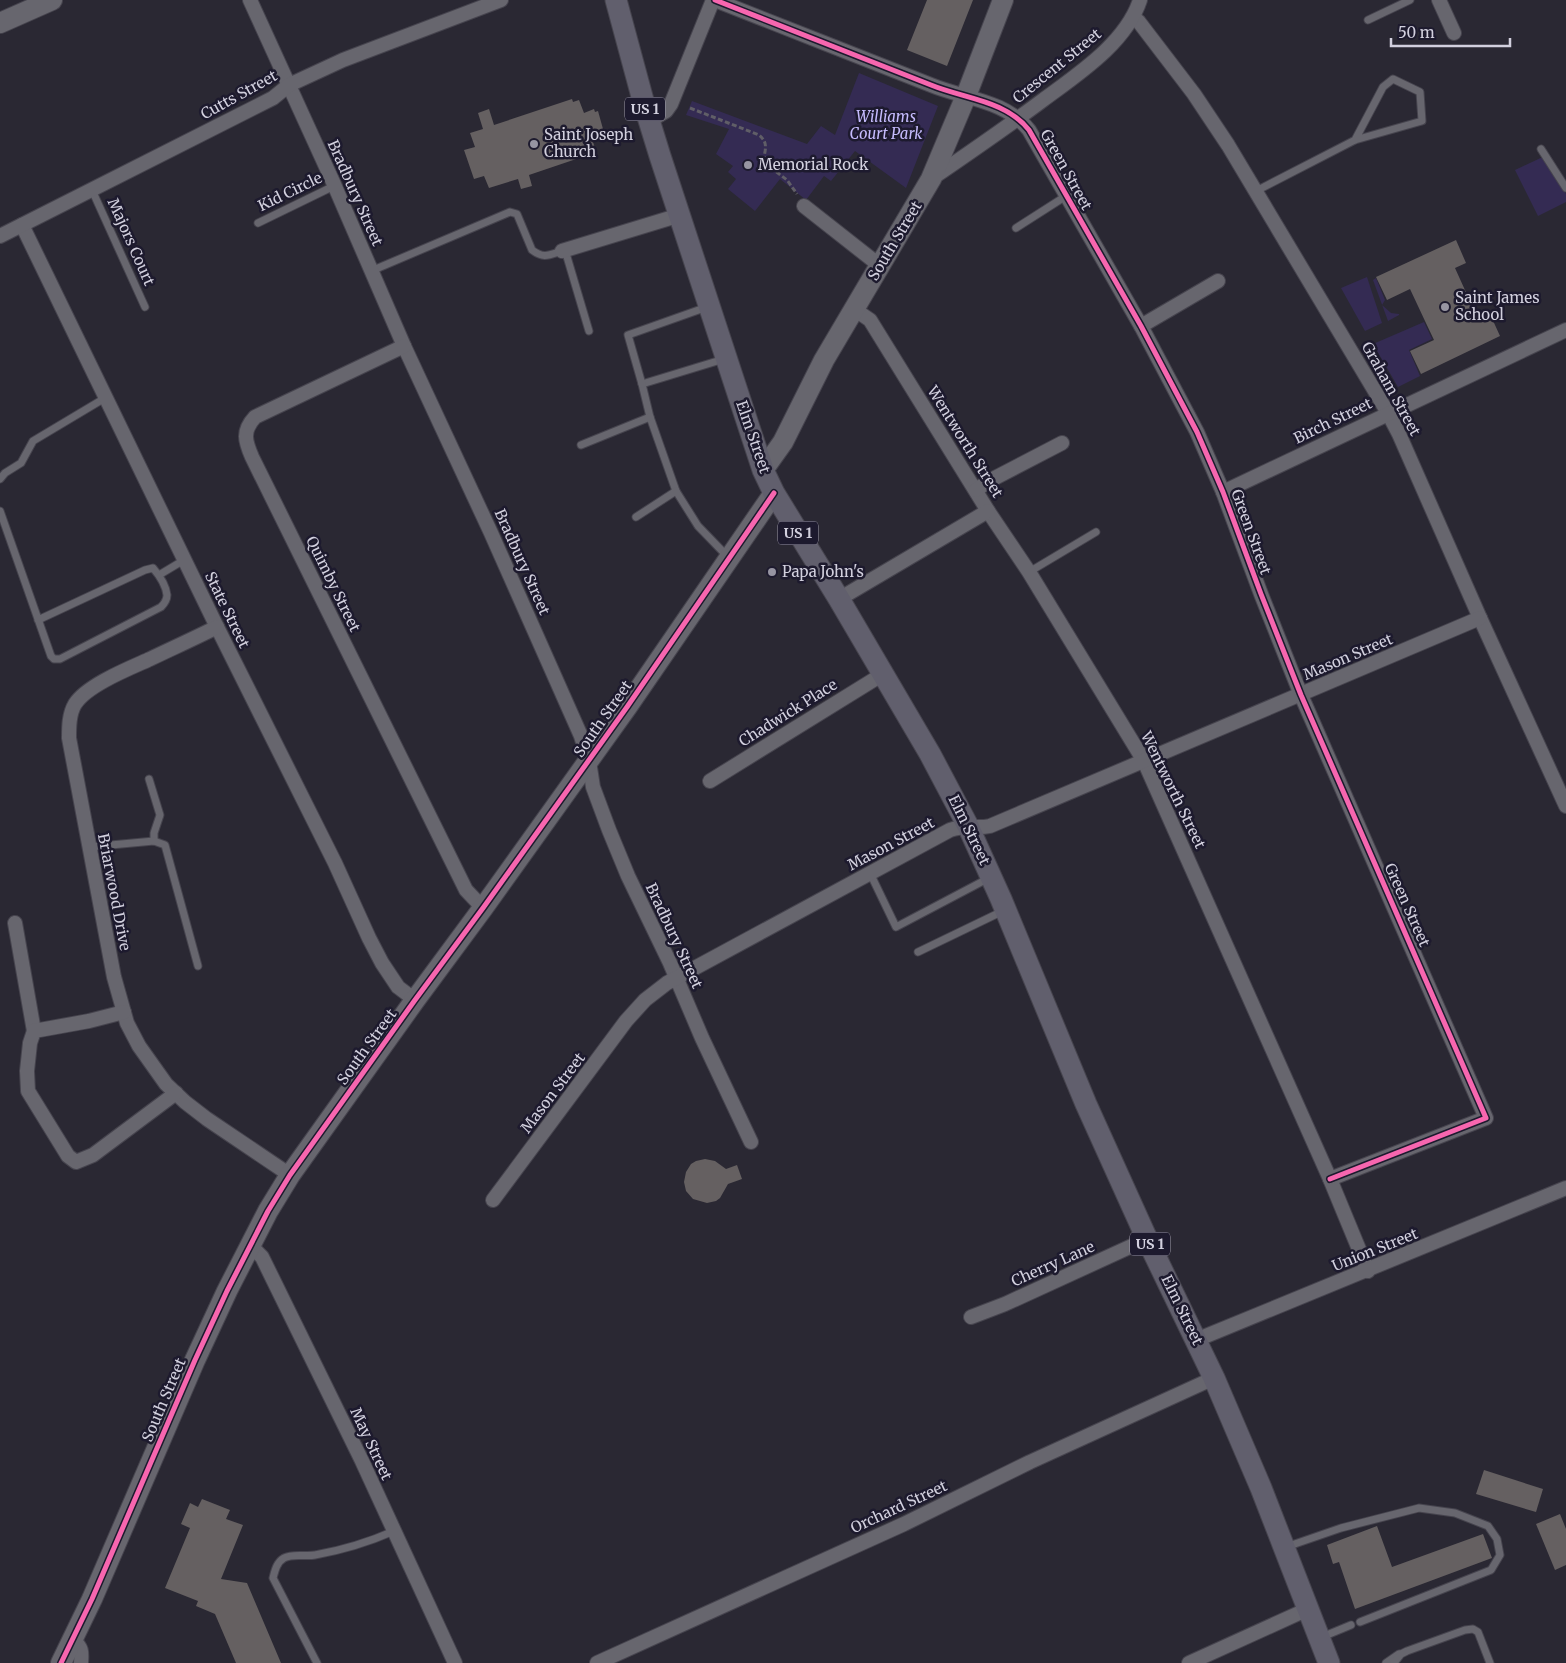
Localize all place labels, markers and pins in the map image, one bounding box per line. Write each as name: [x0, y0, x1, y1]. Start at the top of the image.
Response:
place label: Saint Joseph Church: [544, 125, 633, 161]
marker: Saint Joseph Church: [528, 138, 540, 150]
place label: Memorial Rock: [758, 155, 869, 174]
marker: Memorial Rock: [742, 159, 754, 171]
place label: Saint James School: [1455, 288, 1540, 324]
marker: Saint James School: [1439, 301, 1451, 313]
place label: Papa John's: [782, 562, 864, 581]
marker: Papa John's: [766, 566, 778, 578]

